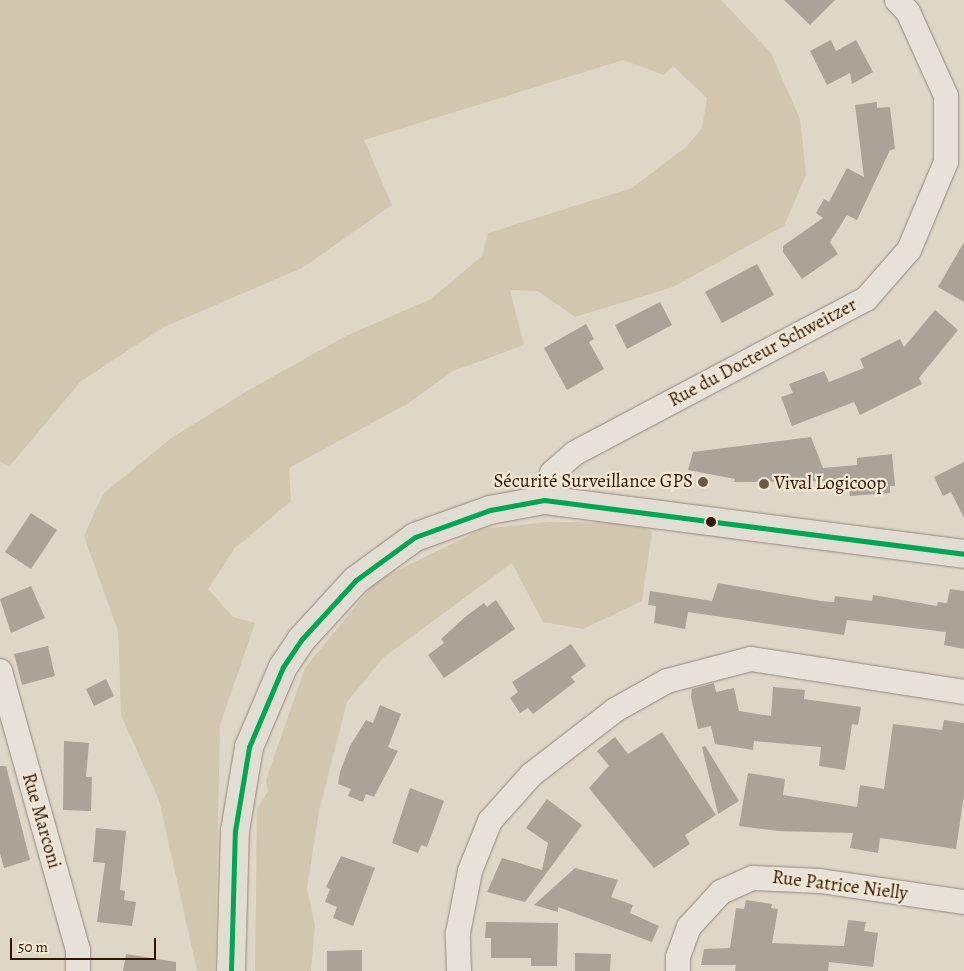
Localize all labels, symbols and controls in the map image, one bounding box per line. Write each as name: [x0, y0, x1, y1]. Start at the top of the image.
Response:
street label: Rue du Docteur Schweitzer: [665, 294, 861, 412]
place label: Sécurité Surveillance GPS: [494, 471, 693, 493]
place label: Vival Logicoop: [774, 473, 886, 495]
marker: Sécurité Surveillance GPS: [697, 476, 709, 488]
marker: Vival Logicoop: [758, 478, 770, 490]
unlabelled marker: [706, 517, 716, 527]
street label: Rue Marconi: [16, 771, 66, 871]
street label: Rue Patrice Nielly: [771, 866, 909, 906]
scale bar: [12, 928, 159, 960]
text: 50 m: [18, 937, 48, 957]

